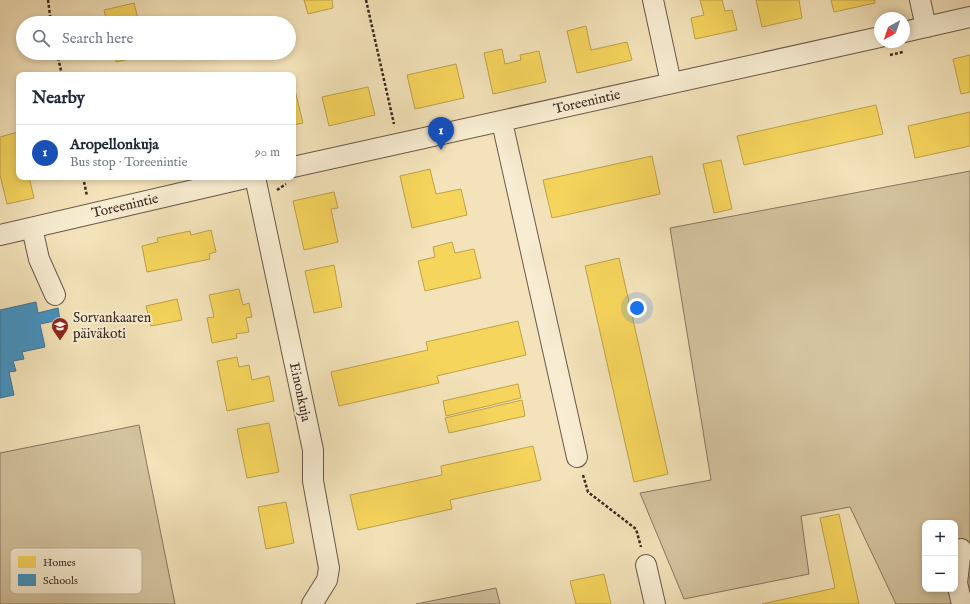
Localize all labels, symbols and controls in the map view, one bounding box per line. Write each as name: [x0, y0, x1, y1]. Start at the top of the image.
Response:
north arrow: [874, 12, 910, 48]
search box: [16, 16, 296, 60]
icon: search: [30, 27, 52, 49]
text: Search here: [62, 29, 133, 48]
street label: Toreenintie: [552, 85, 623, 118]
text: Nearby: [32, 88, 85, 109]
pin: 1: [428, 117, 454, 150]
text: Aropellonkuja: [70, 135, 159, 154]
text: 1: [43, 144, 47, 161]
text: 90 m: [255, 144, 280, 161]
text: Bus stop · Toreenintie: [70, 154, 187, 171]
street label: Toreenintie: [90, 189, 161, 222]
your location: [627, 298, 647, 318]
place label: Sorvankaaren päiväkoti: [73, 309, 152, 343]
school or university icon: Sorvankaaren päiväkoti: [50, 316, 70, 341]
street label: Einonkuja: [285, 361, 315, 424]
map controls: [922, 520, 958, 592]
button: +: [922, 520, 958, 556]
legend: [10, 548, 142, 594]
text: Homes: [43, 556, 76, 570]
button: −: [922, 556, 958, 592]
text: Schools: [43, 574, 78, 588]

